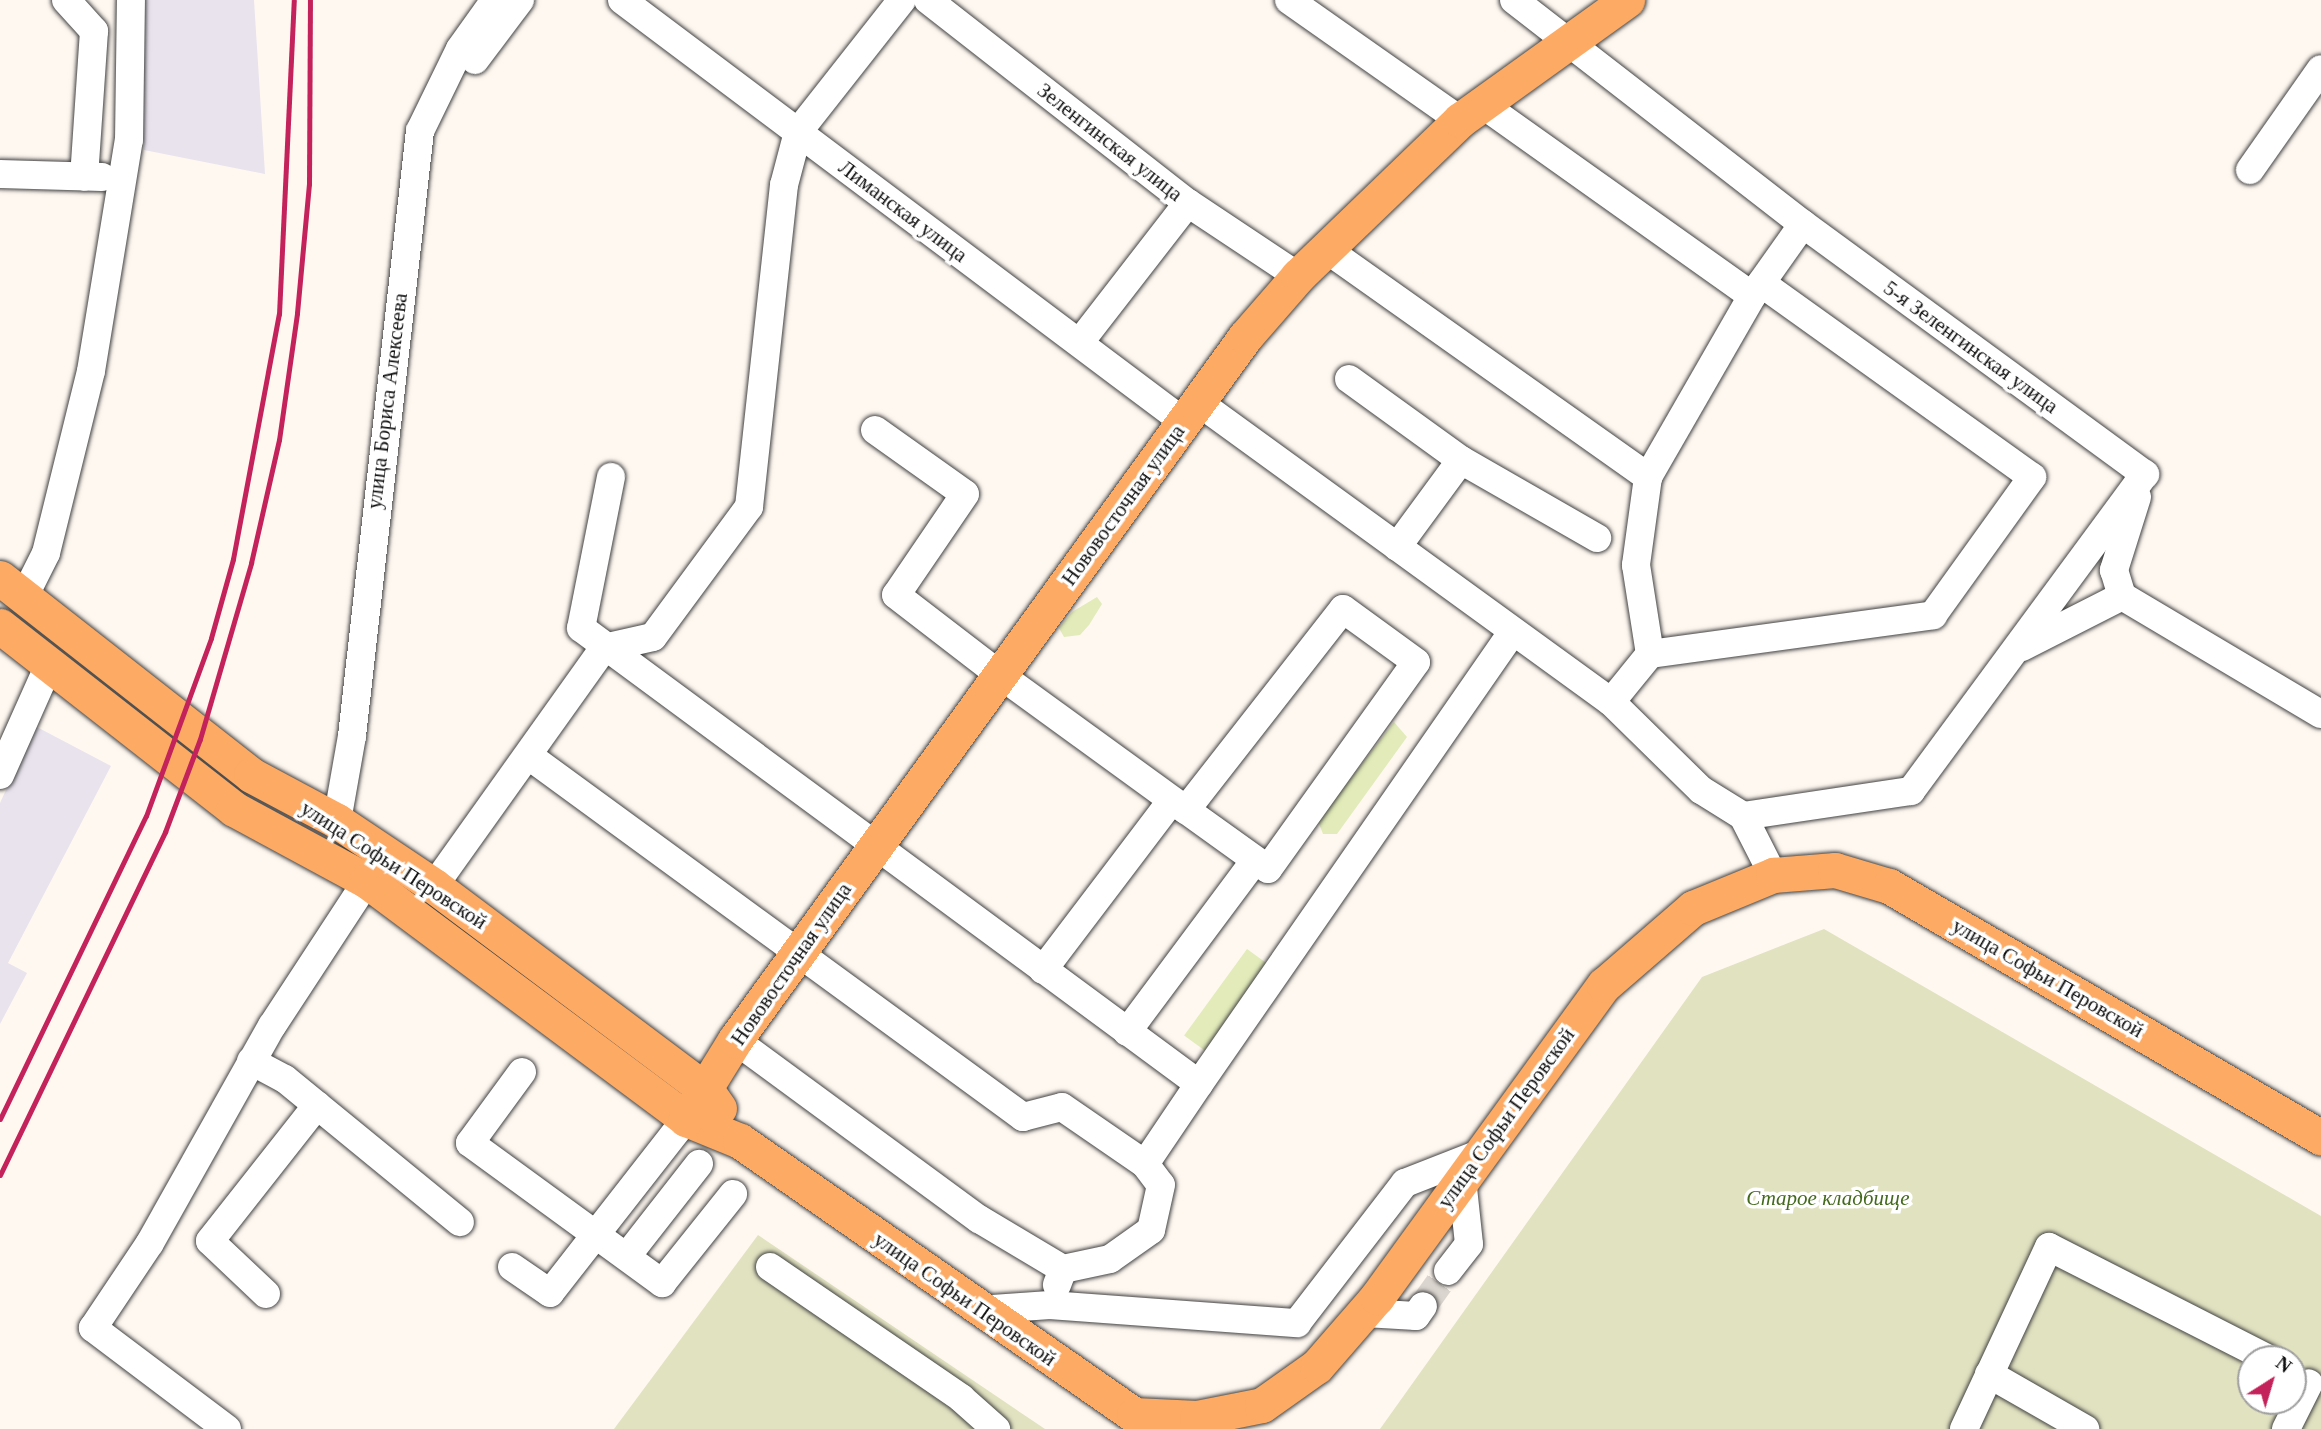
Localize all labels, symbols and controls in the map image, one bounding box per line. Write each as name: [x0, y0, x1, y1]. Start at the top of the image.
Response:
street label: Зеленгинская улица: [1032, 78, 1188, 206]
street label: Лиманская улица: [834, 154, 972, 268]
street label: 5-я Зеленгинская улица: [1879, 275, 2063, 419]
street label: улица Бориса Алексеева: [361, 292, 413, 510]
street label: Нововосточная улица: [1056, 420, 1190, 590]
street label: улица Софьи Перовской: [296, 795, 492, 935]
street label: Нововосточная улица: [725, 878, 857, 1050]
street label: улица Софьи Перовской: [1948, 913, 2148, 1043]
street label: улица Софьи Перовской: [1432, 1023, 1580, 1213]
park label: Старое кладбище: [1746, 1185, 1910, 1211]
street label: улица Софьи Перовской: [869, 1227, 1061, 1371]
north arrow: [2237, 1345, 2307, 1415]
text: N: [2272, 1352, 2296, 1377]

